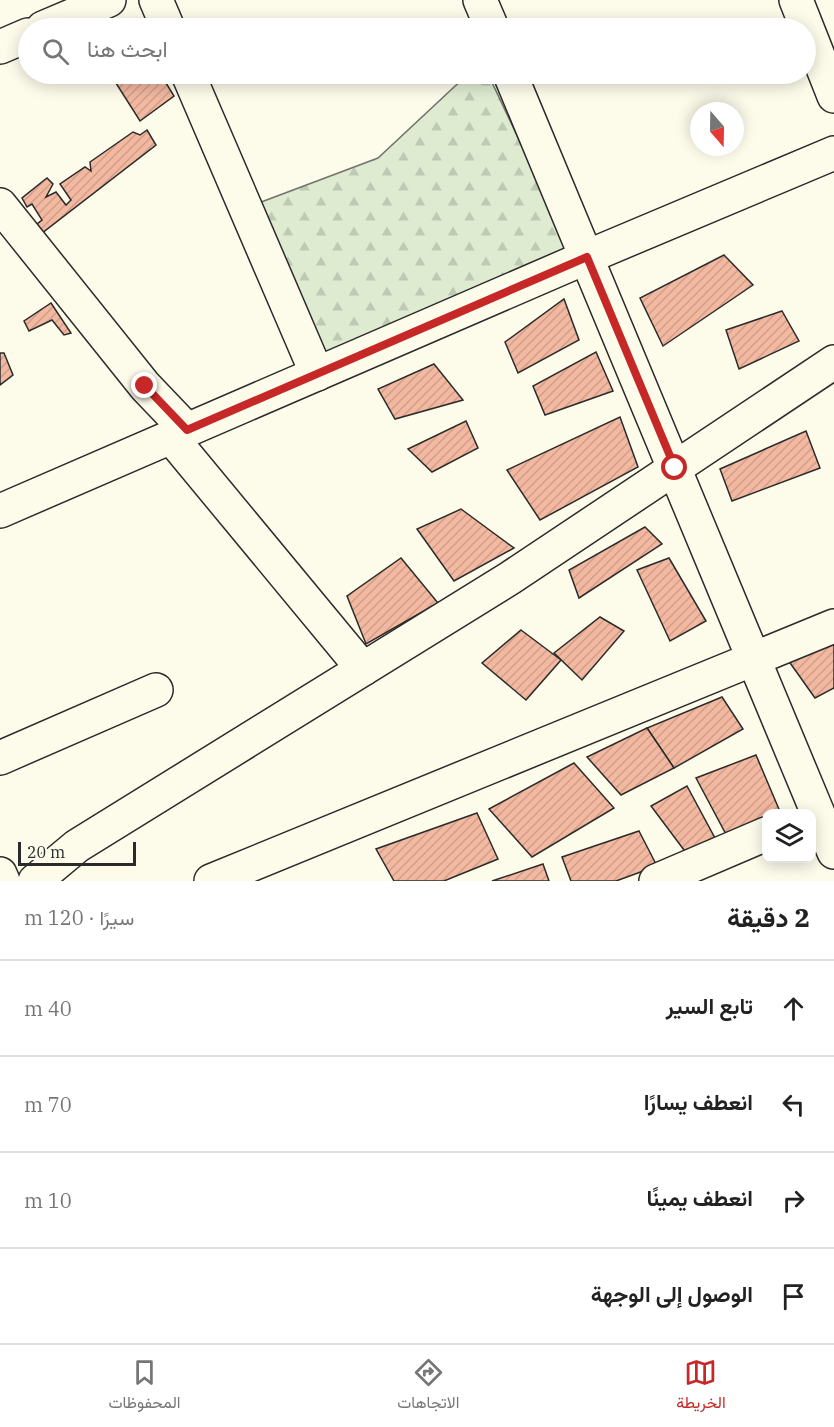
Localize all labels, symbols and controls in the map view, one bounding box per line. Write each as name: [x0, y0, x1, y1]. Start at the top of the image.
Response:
search box: [18, 18, 816, 84]
text: ابحث هنا: [87, 34, 168, 63]
icon: search: [39, 35, 72, 68]
north arrow: [690, 102, 744, 156]
route end: [131, 372, 157, 398]
route start: [661, 454, 687, 480]
map controls: [762, 809, 816, 863]
button: layers: [762, 809, 816, 863]
scale bar: [18, 839, 136, 866]
text: 20 m: [27, 842, 65, 862]
text: 2 دقيقة: [727, 900, 810, 934]
text: سيرًا · 120 m: [24, 904, 134, 931]
text: تابع السير: [666, 991, 753, 1020]
icon: ahead: [777, 992, 810, 1025]
text: 40 m: [24, 995, 72, 1022]
text: انعطف يسارًا: [644, 1087, 753, 1116]
icon: left: [777, 1088, 810, 1121]
text: 70 m: [24, 1091, 72, 1118]
text: انعطف يمينًا: [647, 1183, 753, 1212]
icon: right: [777, 1184, 810, 1217]
text: 10 m: [24, 1187, 72, 1214]
text: الوصول إلى الوجهة: [591, 1279, 753, 1308]
icon: arrive: [777, 1280, 810, 1313]
tab: المحفوظات: [108, 1356, 181, 1417]
tab: الاتجاهات: [397, 1356, 459, 1417]
tab: الخريطة: [676, 1356, 726, 1417]

